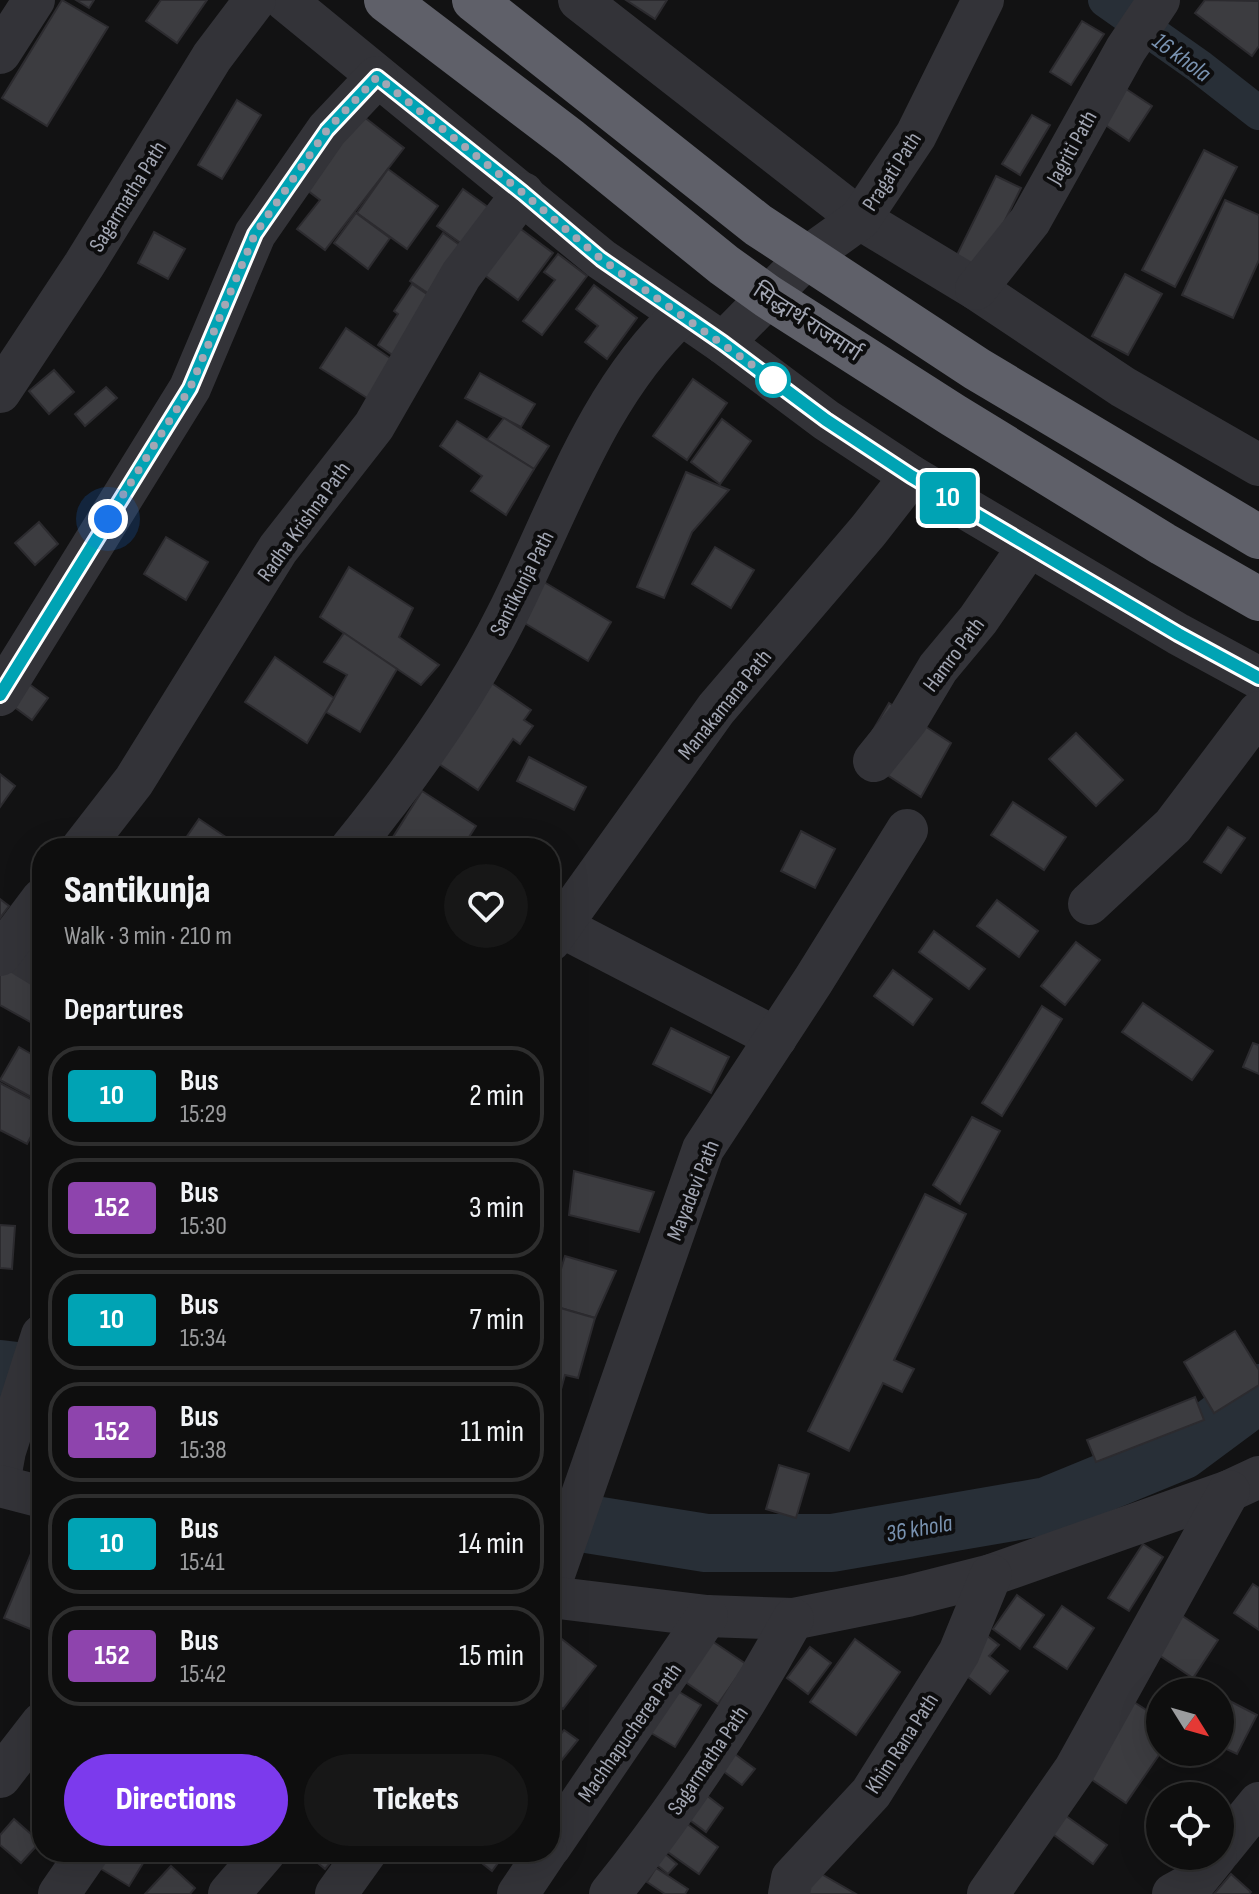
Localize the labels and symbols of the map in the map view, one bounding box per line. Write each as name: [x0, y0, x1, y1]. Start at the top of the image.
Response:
water label: 16 khola: [1147, 27, 1217, 88]
street label: Jagriti Path: [1041, 106, 1104, 190]
street label: Pragati Path: [857, 127, 928, 216]
street label: Sagarmatha Path: [84, 136, 173, 257]
street label: सिद्धार्थ राजमार्ग: [748, 277, 867, 368]
unlabelled marker: [756, 363, 790, 397]
street label: Radha Krishna Path: [252, 457, 357, 587]
line badge: 10: [912, 472, 984, 524]
your location: [88, 499, 128, 539]
street label: Santikunja Path: [484, 526, 560, 641]
street label: Hamro Path: [918, 612, 991, 697]
street label: Manakamana Path: [673, 644, 778, 765]
street label: Mayadevi Path: [661, 1137, 726, 1245]
water label: 36 khola: [884, 1508, 955, 1549]
street label: Machhapucherea Path: [572, 1658, 688, 1808]
north arrow: [1146, 1678, 1234, 1766]
street label: Khim Rana Path: [860, 1688, 945, 1799]
street label: Sagarmatha Path: [662, 1701, 755, 1820]

